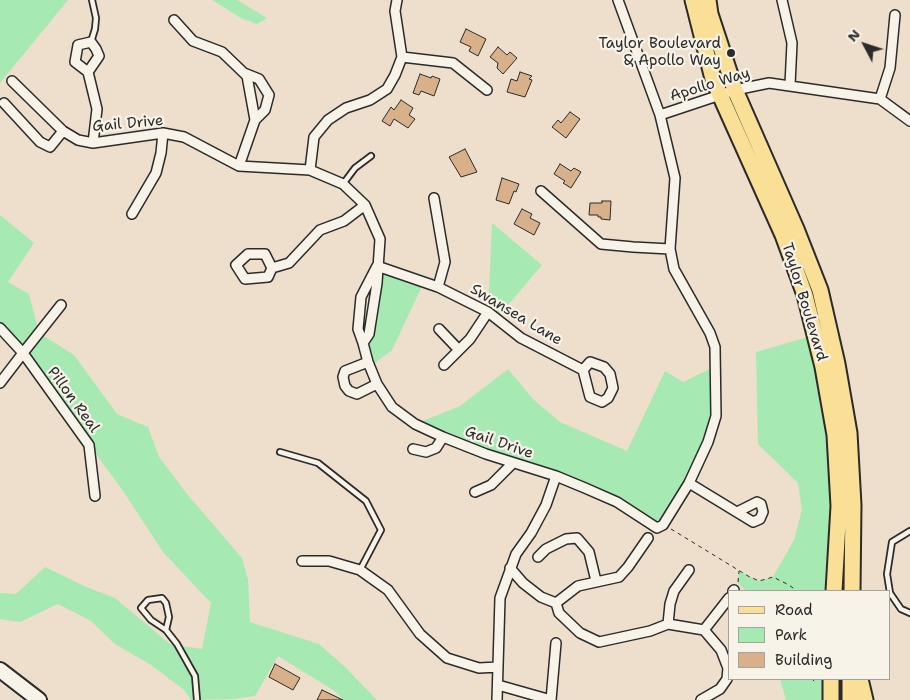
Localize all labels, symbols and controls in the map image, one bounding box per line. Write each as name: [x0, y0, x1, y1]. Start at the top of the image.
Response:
north arrow: [840, 20, 890, 70]
text: N: [843, 25, 864, 45]
place label: Taylor Boulevard & Apollo Way: [598, 35, 721, 70]
marker: Taylor Boulevard & Apollo Way: [725, 47, 737, 59]
street label: Apollo Way: [668, 64, 752, 106]
street label: Gail Drive: [92, 112, 164, 136]
street label: Taylor Boulevard: [777, 241, 831, 363]
street label: Swansea Lane: [467, 281, 565, 349]
street label: Pillon Real: [43, 364, 103, 436]
street label: Gail Drive: [462, 423, 536, 463]
legend: [728, 590, 890, 680]
text: Road: [775, 600, 813, 620]
text: Park: [775, 625, 807, 645]
text: Building: [775, 650, 832, 670]

